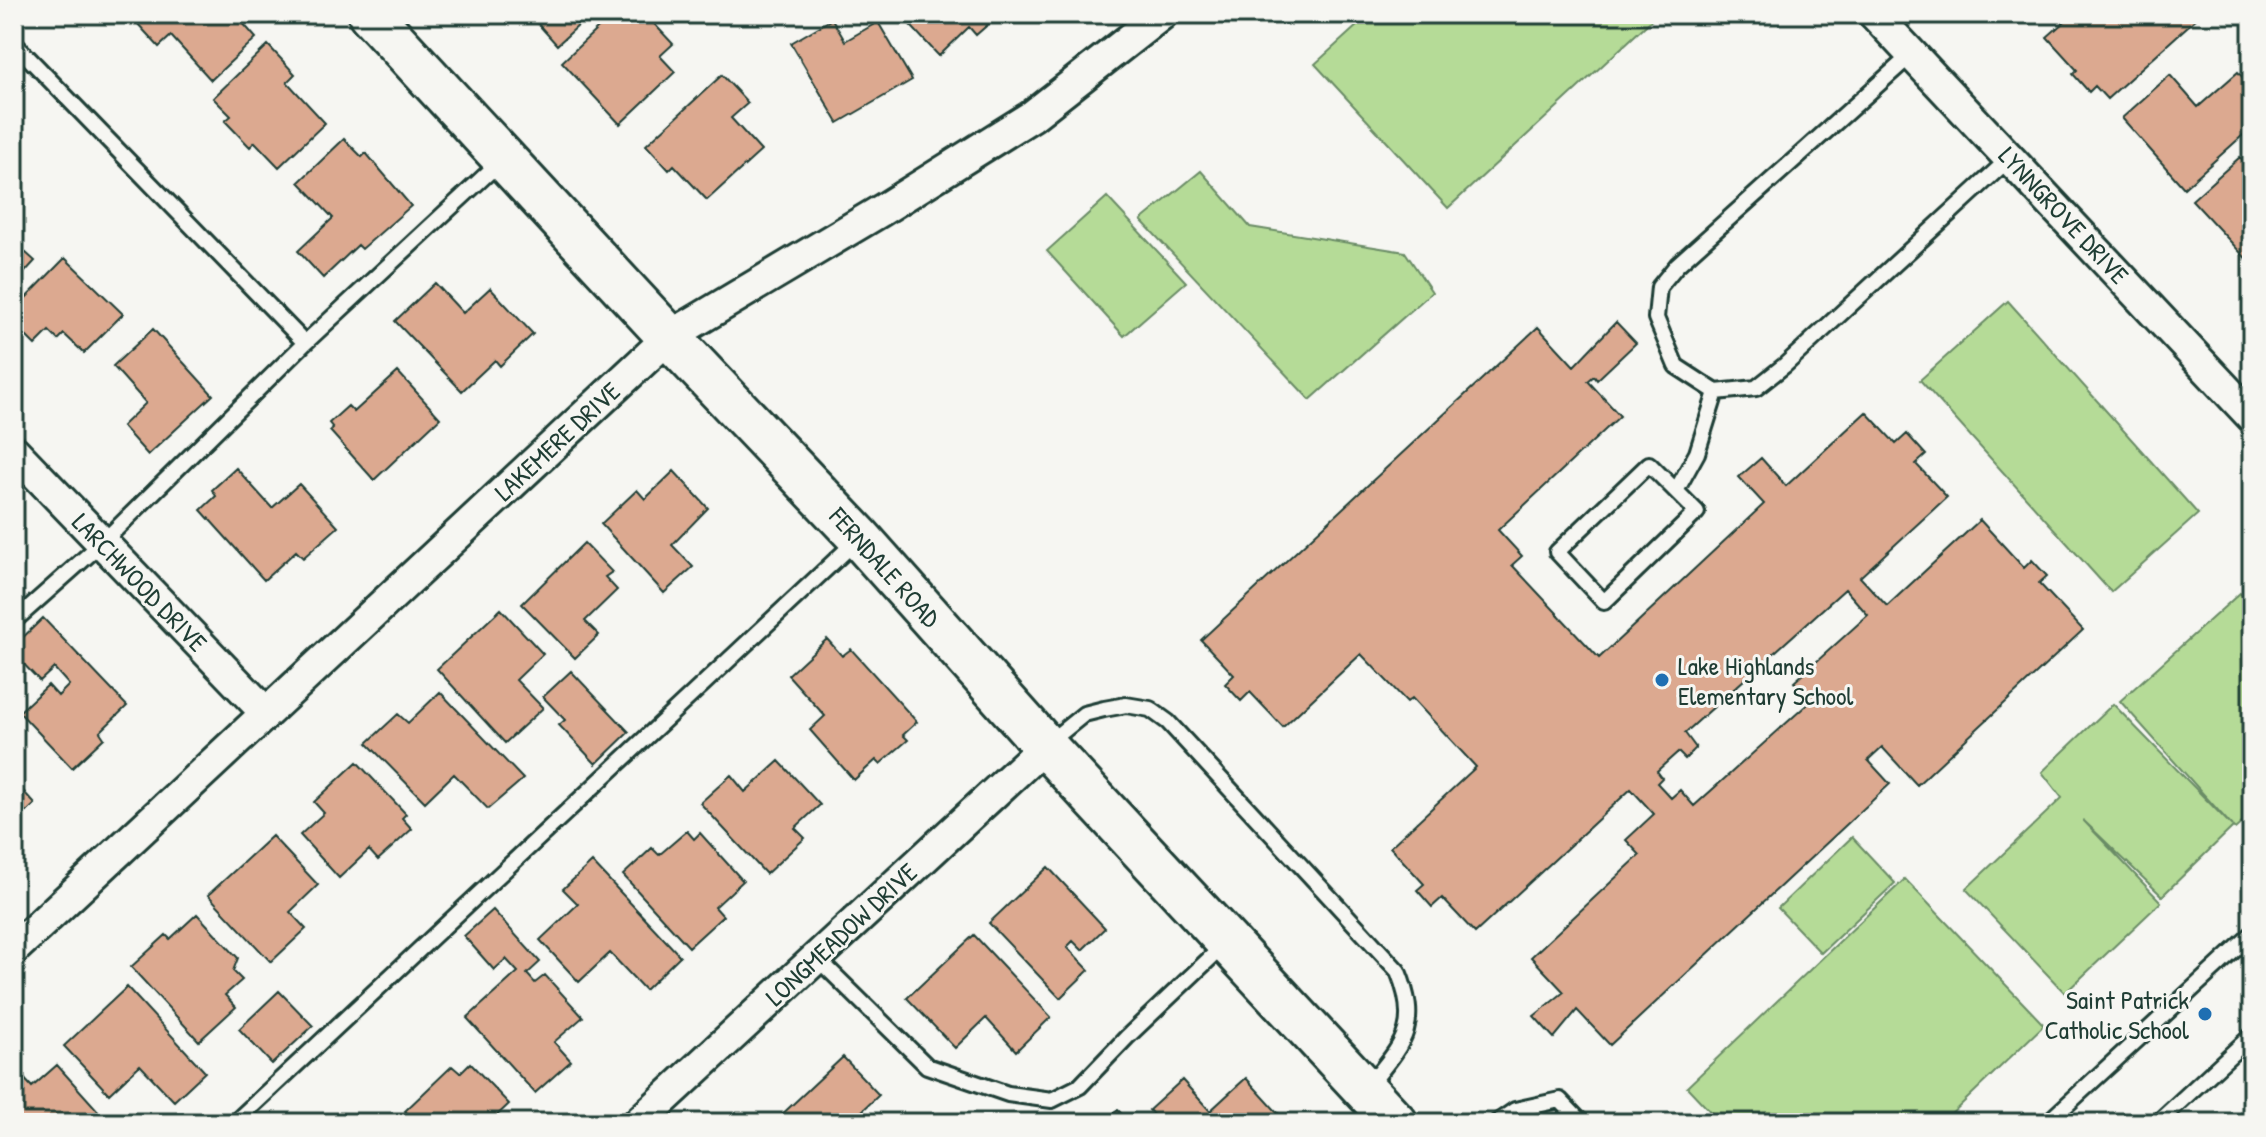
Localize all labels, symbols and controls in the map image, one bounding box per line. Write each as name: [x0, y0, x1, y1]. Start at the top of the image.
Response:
street label: LYNNGROVE DRIVE: [1991, 139, 2137, 292]
street label: LAKEMERE DRIVE: [487, 373, 628, 508]
street label: FERNDALE ROAD: [821, 499, 949, 635]
street label: LARCHWOOD DRIVE: [65, 505, 216, 659]
place label: Lake Highlands Elementary School: [1678, 648, 1854, 713]
marker: Lake Highlands Elementary School: [1653, 671, 1671, 689]
street label: LONGMEADOW DRIVE: [758, 854, 925, 1013]
place label: Saint Patrick Catholic School: [2045, 982, 2189, 1047]
marker: Saint Patrick Catholic School: [2196, 1005, 2214, 1023]

